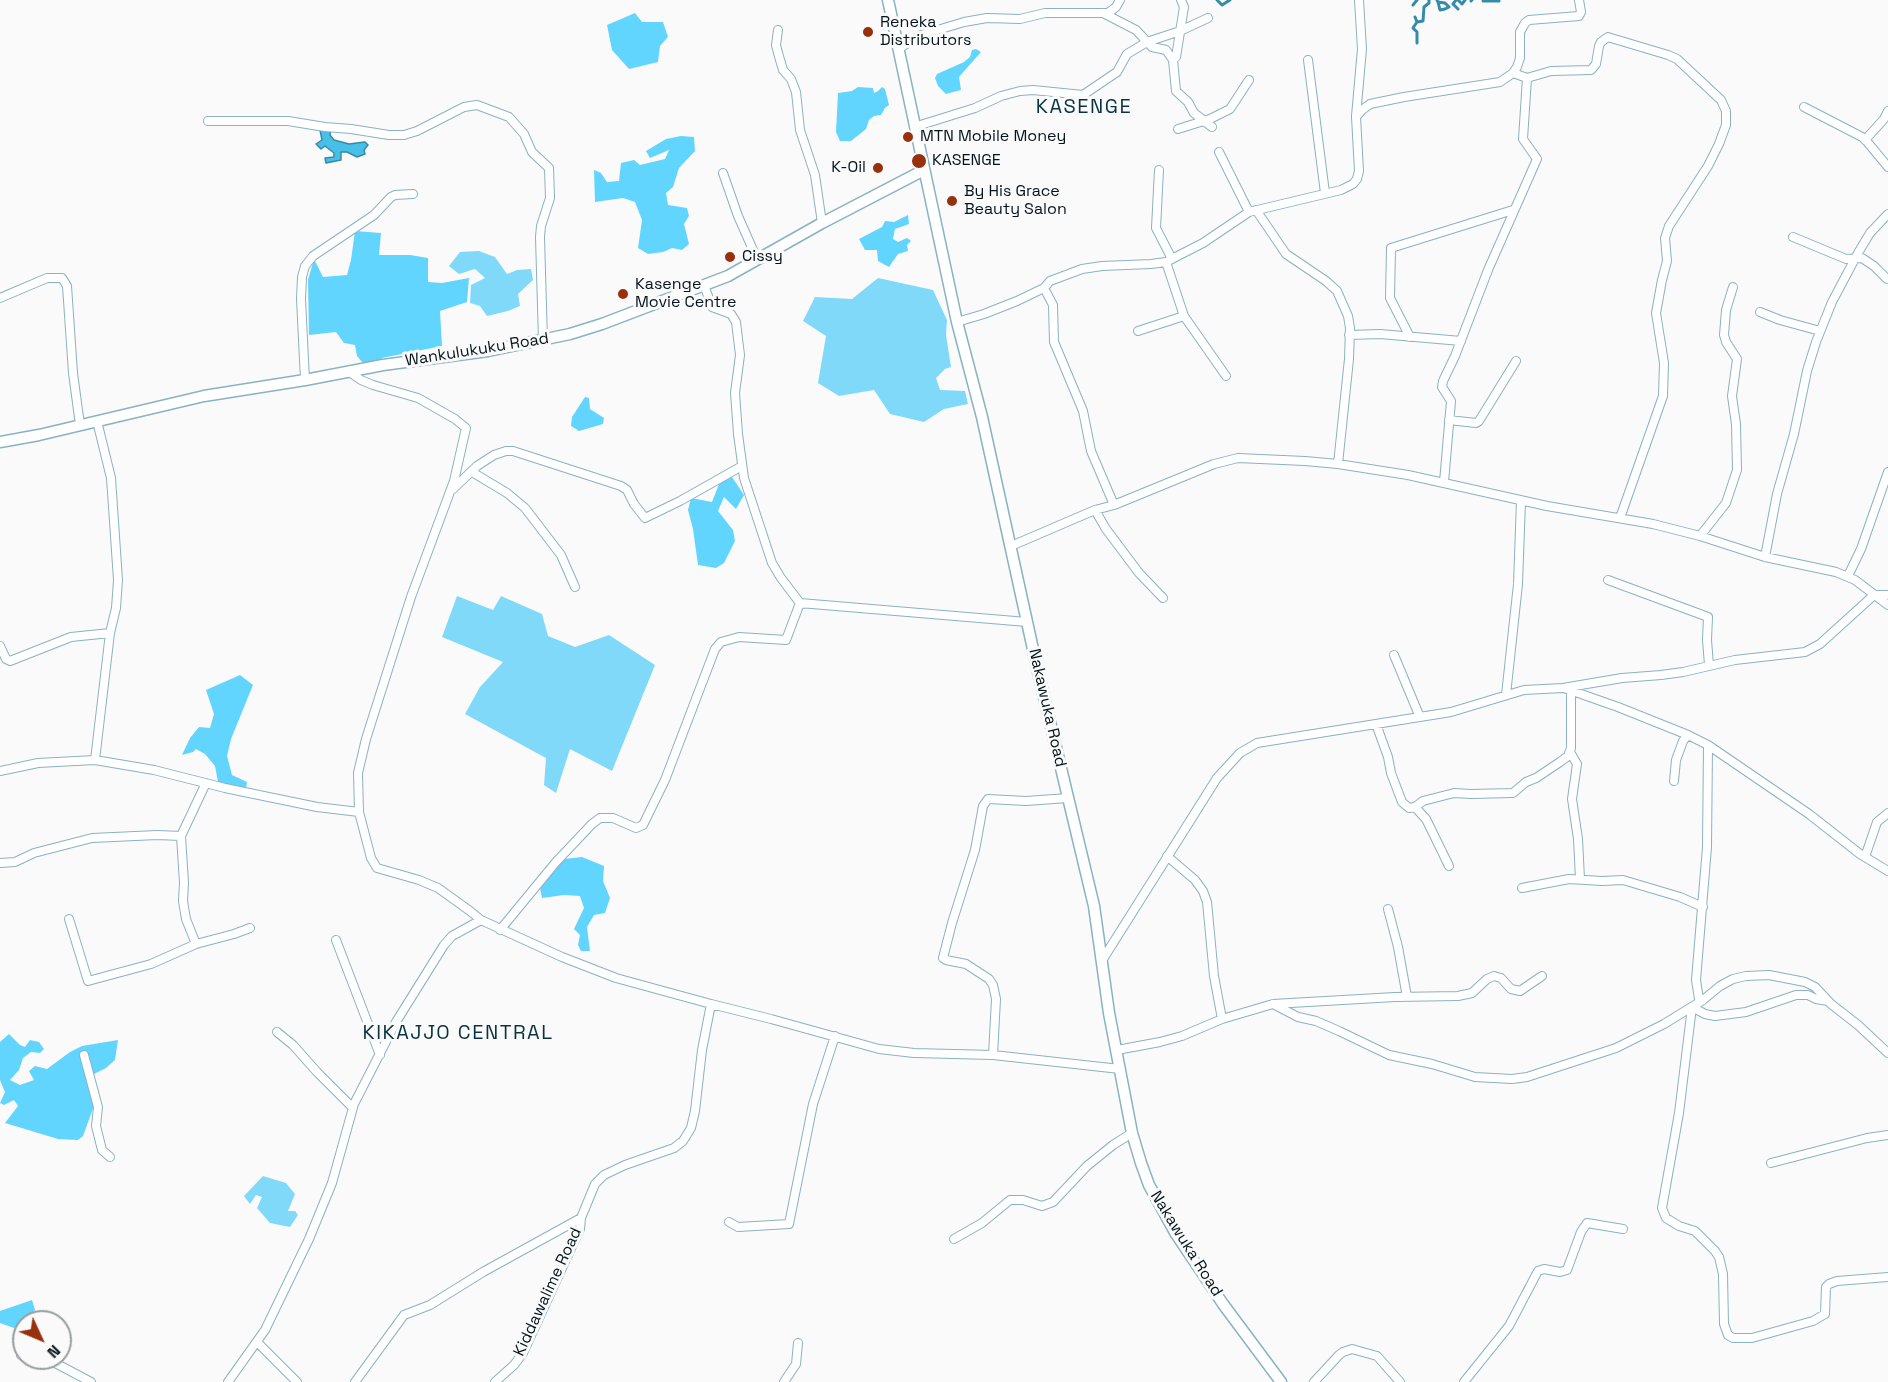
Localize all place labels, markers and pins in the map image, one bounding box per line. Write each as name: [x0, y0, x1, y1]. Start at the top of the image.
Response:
place label: Reneka Distributors: [880, 13, 971, 51]
marker: Reneka Distributors: [861, 25, 875, 39]
place label: MTN Mobile Money: [920, 127, 1066, 147]
marker: MTN Mobile Money: [901, 130, 915, 144]
place label: KASENGE: [932, 151, 1001, 171]
marker: KASENGE: [910, 152, 928, 170]
place label: K-Oil: [831, 158, 866, 178]
marker: K-Oil: [871, 161, 885, 175]
place label: By His Grace Beauty Salon: [964, 182, 1067, 220]
marker: By His Grace Beauty Salon: [945, 194, 959, 208]
place label: Cissy: [742, 247, 783, 267]
marker: Cissy: [723, 250, 737, 264]
place label: Kasenge Movie Centre: [635, 275, 736, 313]
marker: Kasenge Movie Centre: [616, 287, 630, 301]

